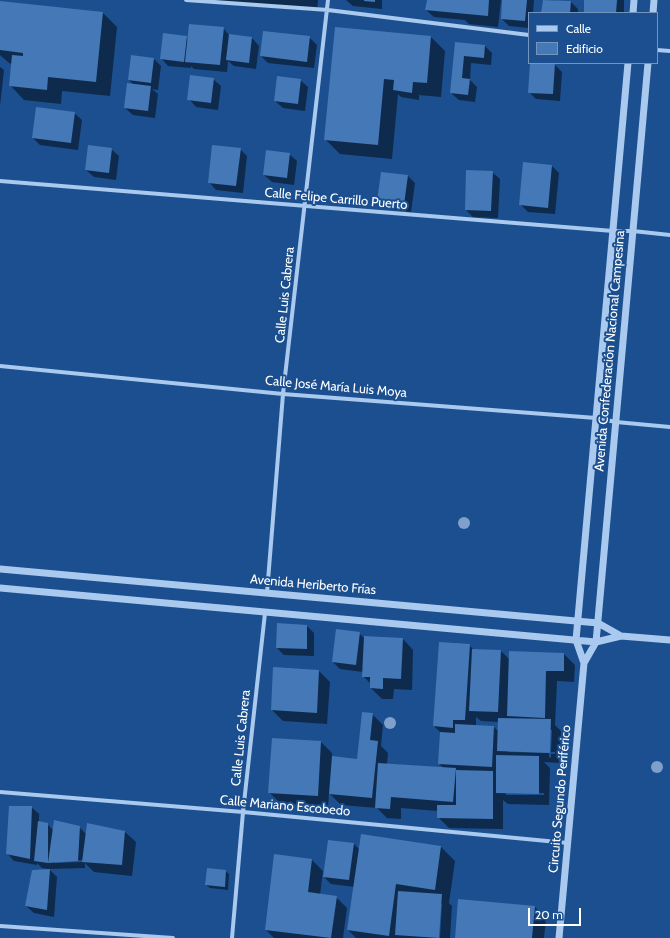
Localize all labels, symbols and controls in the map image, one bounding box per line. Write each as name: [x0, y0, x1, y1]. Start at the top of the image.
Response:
legend: [528, 12, 658, 64]
text: Calle: [566, 21, 591, 36]
text: Edificio: [566, 41, 603, 56]
street label: Calle Felipe Carrillo Puerto: [264, 185, 408, 213]
street label: Avenida Confederación Nacional Campesina: [592, 230, 628, 472]
street label: Calle Luis Cabrera: [272, 246, 298, 344]
street label: Calle José María Luis Moya: [264, 373, 408, 401]
street label: Avenida Heriberto Frías: [249, 572, 377, 598]
street label: Calle Luis Cabrera: [228, 689, 254, 787]
street label: Circuito Segundo Periférico: [546, 724, 574, 874]
street label: Calle Mariano Escobedo: [219, 793, 351, 819]
scale bar: [530, 900, 583, 926]
text: 20 m: [535, 907, 563, 922]

